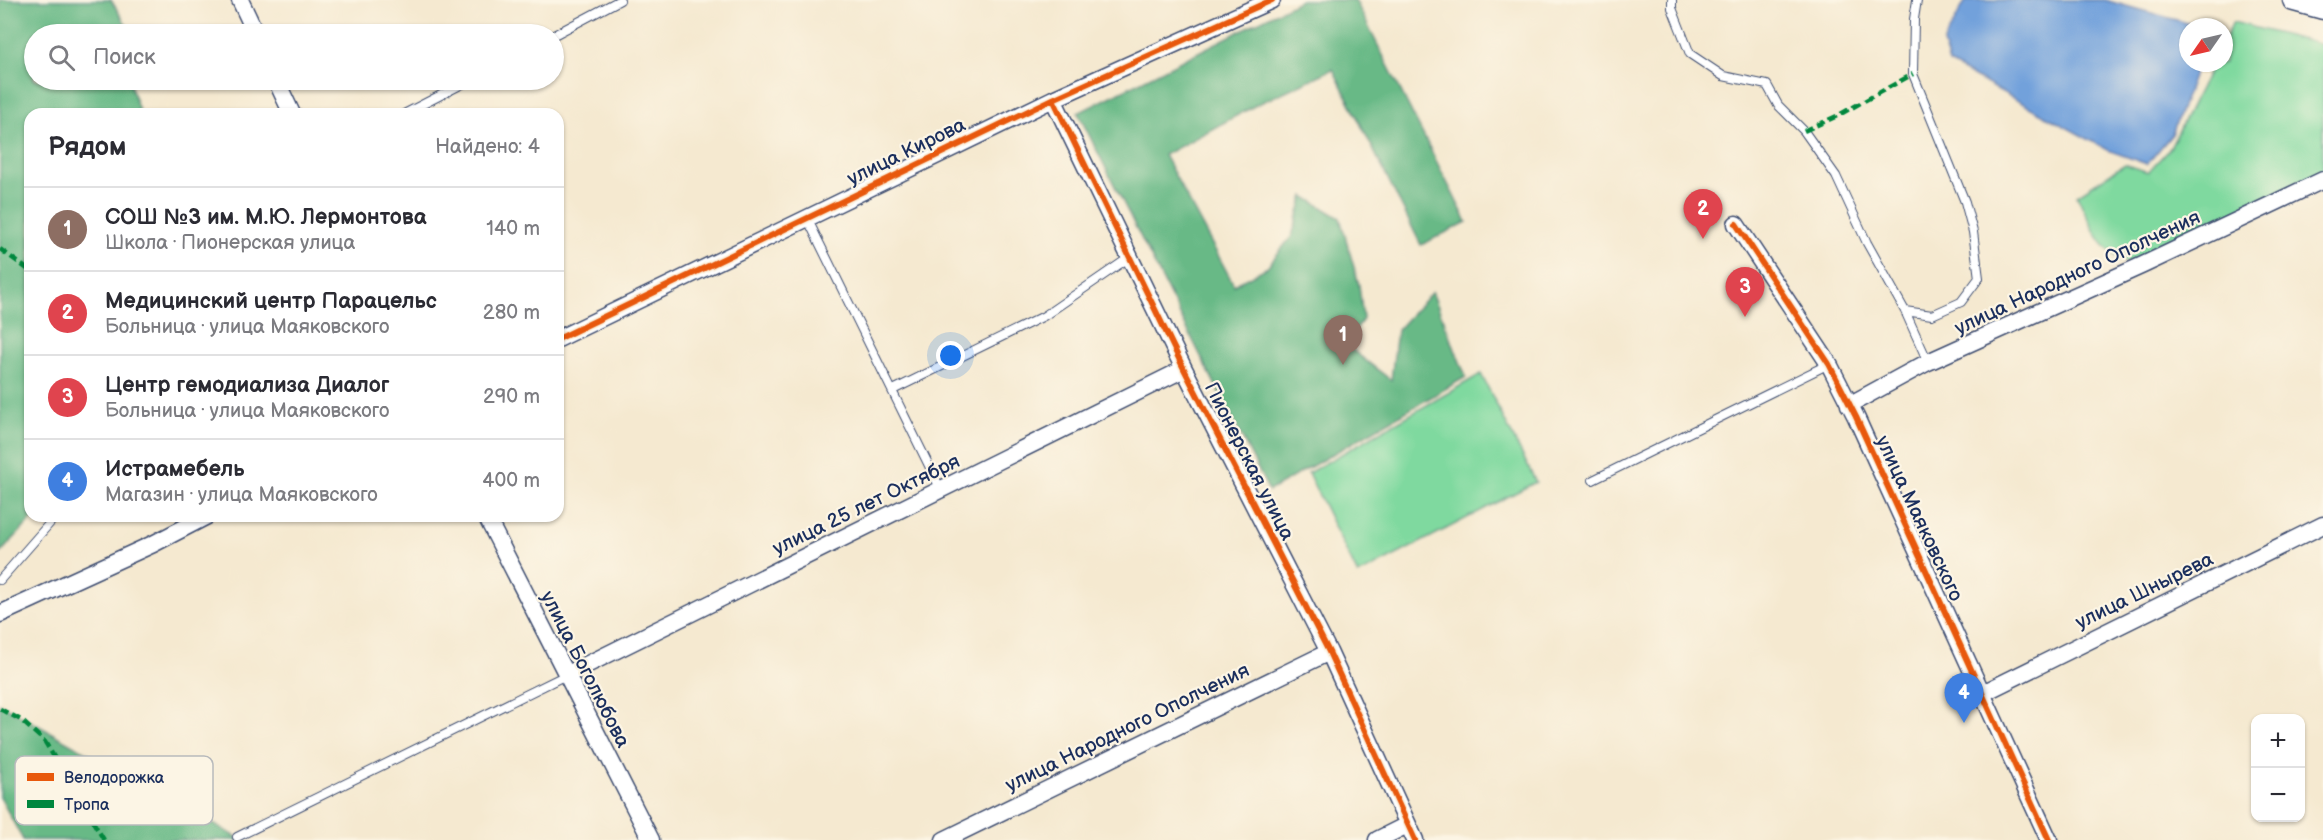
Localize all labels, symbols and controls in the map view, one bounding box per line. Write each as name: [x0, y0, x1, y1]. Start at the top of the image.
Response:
north arrow: [2179, 18, 2233, 72]
search box: [24, 24, 564, 90]
icon: search: [45, 41, 78, 74]
text: Поиск: [93, 44, 156, 71]
street label: улица Кирова: [843, 113, 970, 191]
text: Рядом: [48, 132, 126, 163]
text: Найдено: 4: [435, 135, 540, 159]
pin: 2: [1684, 190, 1722, 239]
text: СОШ №3 им. М.Ю. Лермонтова: [105, 204, 427, 231]
street label: улица Народного Ополчения: [1951, 205, 2204, 340]
text: 1: [63, 217, 72, 241]
text: 140 m: [486, 217, 540, 241]
text: Школа · Пионерская улица: [105, 231, 355, 255]
pin: 3: [1726, 268, 1764, 317]
text: Медицинский центр Парацельс: [105, 288, 437, 315]
text: 2: [62, 301, 73, 325]
text: 280 m: [483, 301, 540, 325]
text: Больница · улица Маяковского: [105, 315, 389, 339]
pin: 1: [1324, 316, 1362, 365]
your location: [936, 341, 965, 370]
text: Центр гемодиализа Диалог: [105, 372, 389, 399]
street label: Пионерская улица: [1199, 378, 1299, 545]
text: 3: [62, 385, 73, 409]
text: 290 m: [483, 385, 540, 409]
text: Больница · улица Маяковского: [105, 399, 389, 423]
street label: улица Маяковского: [1870, 432, 1968, 605]
street label: улица 25 лет Октября: [769, 449, 964, 561]
text: Истрамебель: [105, 456, 244, 483]
text: 4: [62, 469, 73, 493]
text: 400 m: [482, 469, 540, 493]
text: Магазин · улица Маяковского: [105, 483, 378, 507]
street label: улица Шнырева: [2072, 547, 2217, 635]
street label: улица Боголюбова: [535, 587, 635, 752]
street label: улица Народного Ополчения: [1002, 658, 1253, 797]
pin: 4: [1944, 674, 1984, 723]
map controls: [2251, 714, 2305, 822]
button: +: [2251, 714, 2305, 768]
legend: [15, 756, 213, 825]
button: −: [2251, 768, 2305, 822]
text: Велодорожка: [64, 769, 165, 788]
text: Тропа: [64, 796, 110, 815]

